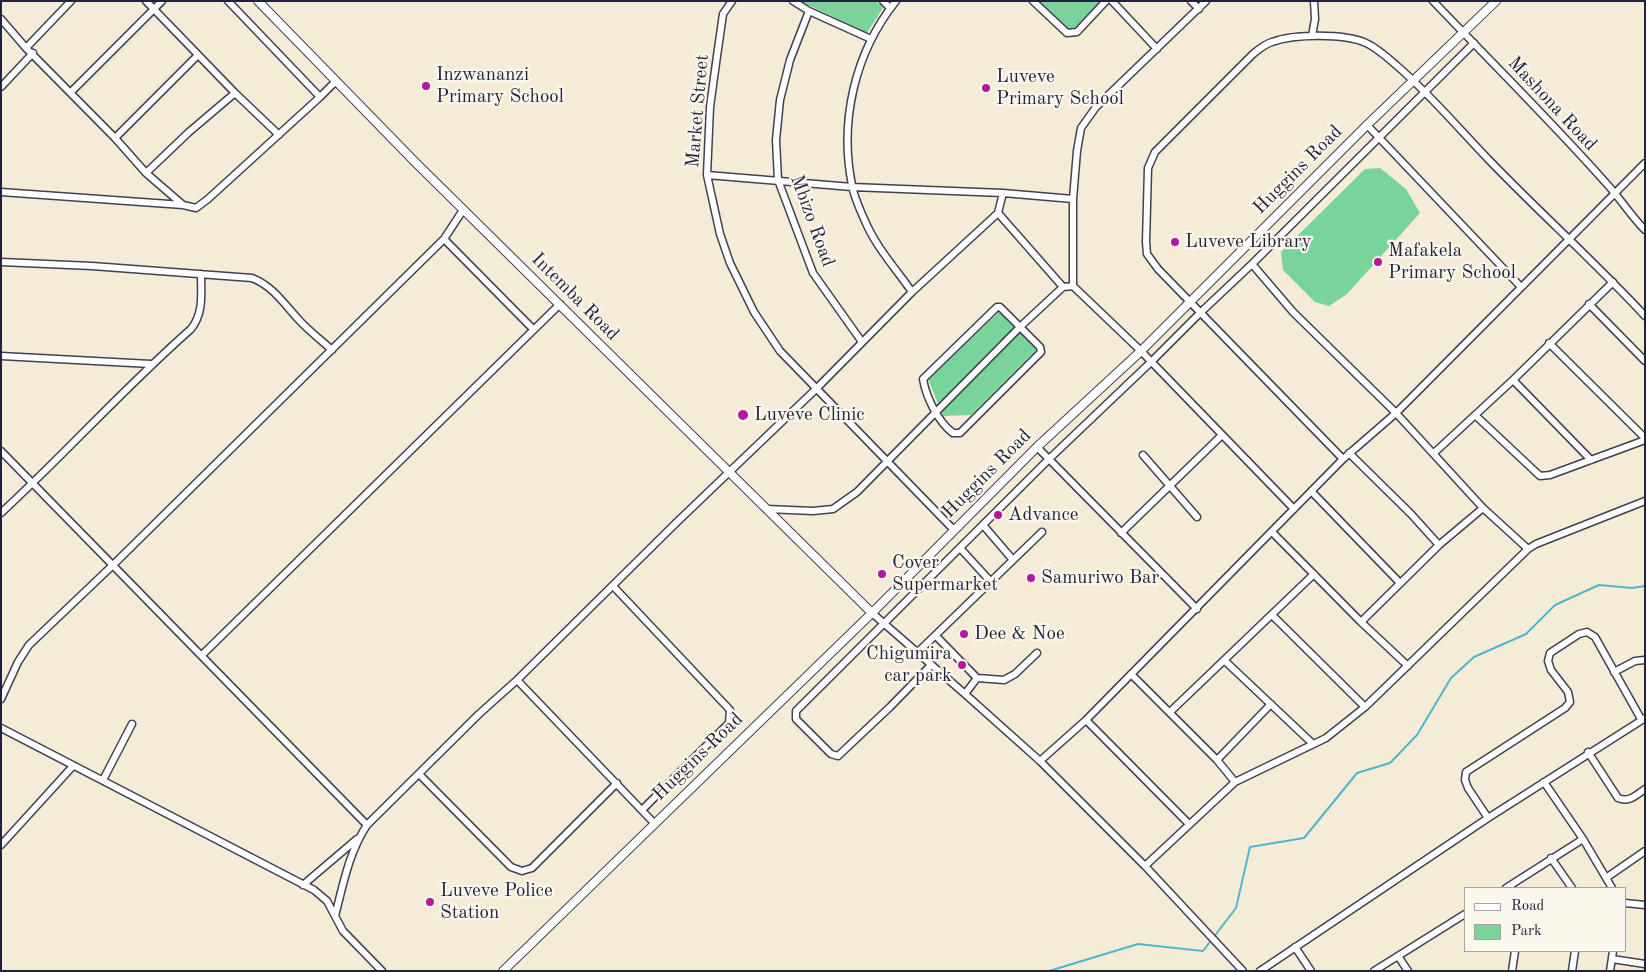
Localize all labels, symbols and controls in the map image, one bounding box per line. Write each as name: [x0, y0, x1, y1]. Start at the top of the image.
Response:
street label: Mashona Road: [1503, 52, 1601, 156]
street label: Market Street: [682, 53, 714, 169]
place label: Inzwananzi Primary School: [436, 64, 564, 108]
place label: Luveve Primary School: [996, 66, 1124, 110]
marker: Inzwananzi Primary School: [420, 80, 432, 92]
marker: Luveve Primary School: [980, 82, 992, 94]
street label: Huggins Road: [1249, 121, 1347, 219]
street label: Mbizo Road: [785, 172, 839, 270]
place label: Luveve Library: [1185, 231, 1312, 253]
marker: Luveve Library: [1169, 236, 1181, 248]
place label: Mafakela Primary School: [1388, 240, 1516, 284]
street label: Intemba Road: [526, 248, 624, 346]
marker: Mafakela Primary School: [1372, 256, 1384, 268]
place label: Luveve Clinic: [754, 404, 865, 426]
marker: Luveve Clinic: [736, 408, 750, 422]
street label: Huggins Road: [938, 425, 1036, 523]
place label: Advance: [1008, 504, 1079, 526]
marker: Advance: [992, 509, 1004, 521]
place label: Cover Supermarket: [892, 552, 998, 596]
place label: Samuriwo Bar: [1041, 567, 1159, 589]
marker: Cover Supermarket: [876, 568, 888, 580]
marker: Samuriwo Bar: [1025, 572, 1037, 584]
place label: Dee & Noe: [974, 623, 1065, 645]
marker: Dee & Noe: [958, 628, 970, 640]
place label: Chigumira car park: [866, 643, 952, 687]
marker: Chigumira car park: [956, 659, 968, 671]
street label: Huggins Road: [648, 708, 748, 806]
place label: Luveve Police Station: [440, 880, 553, 924]
legend: [1464, 887, 1626, 952]
marker: Luveve Police Station: [424, 896, 436, 908]
text: Road: [1511, 899, 1544, 914]
text: Park: [1511, 924, 1542, 939]

